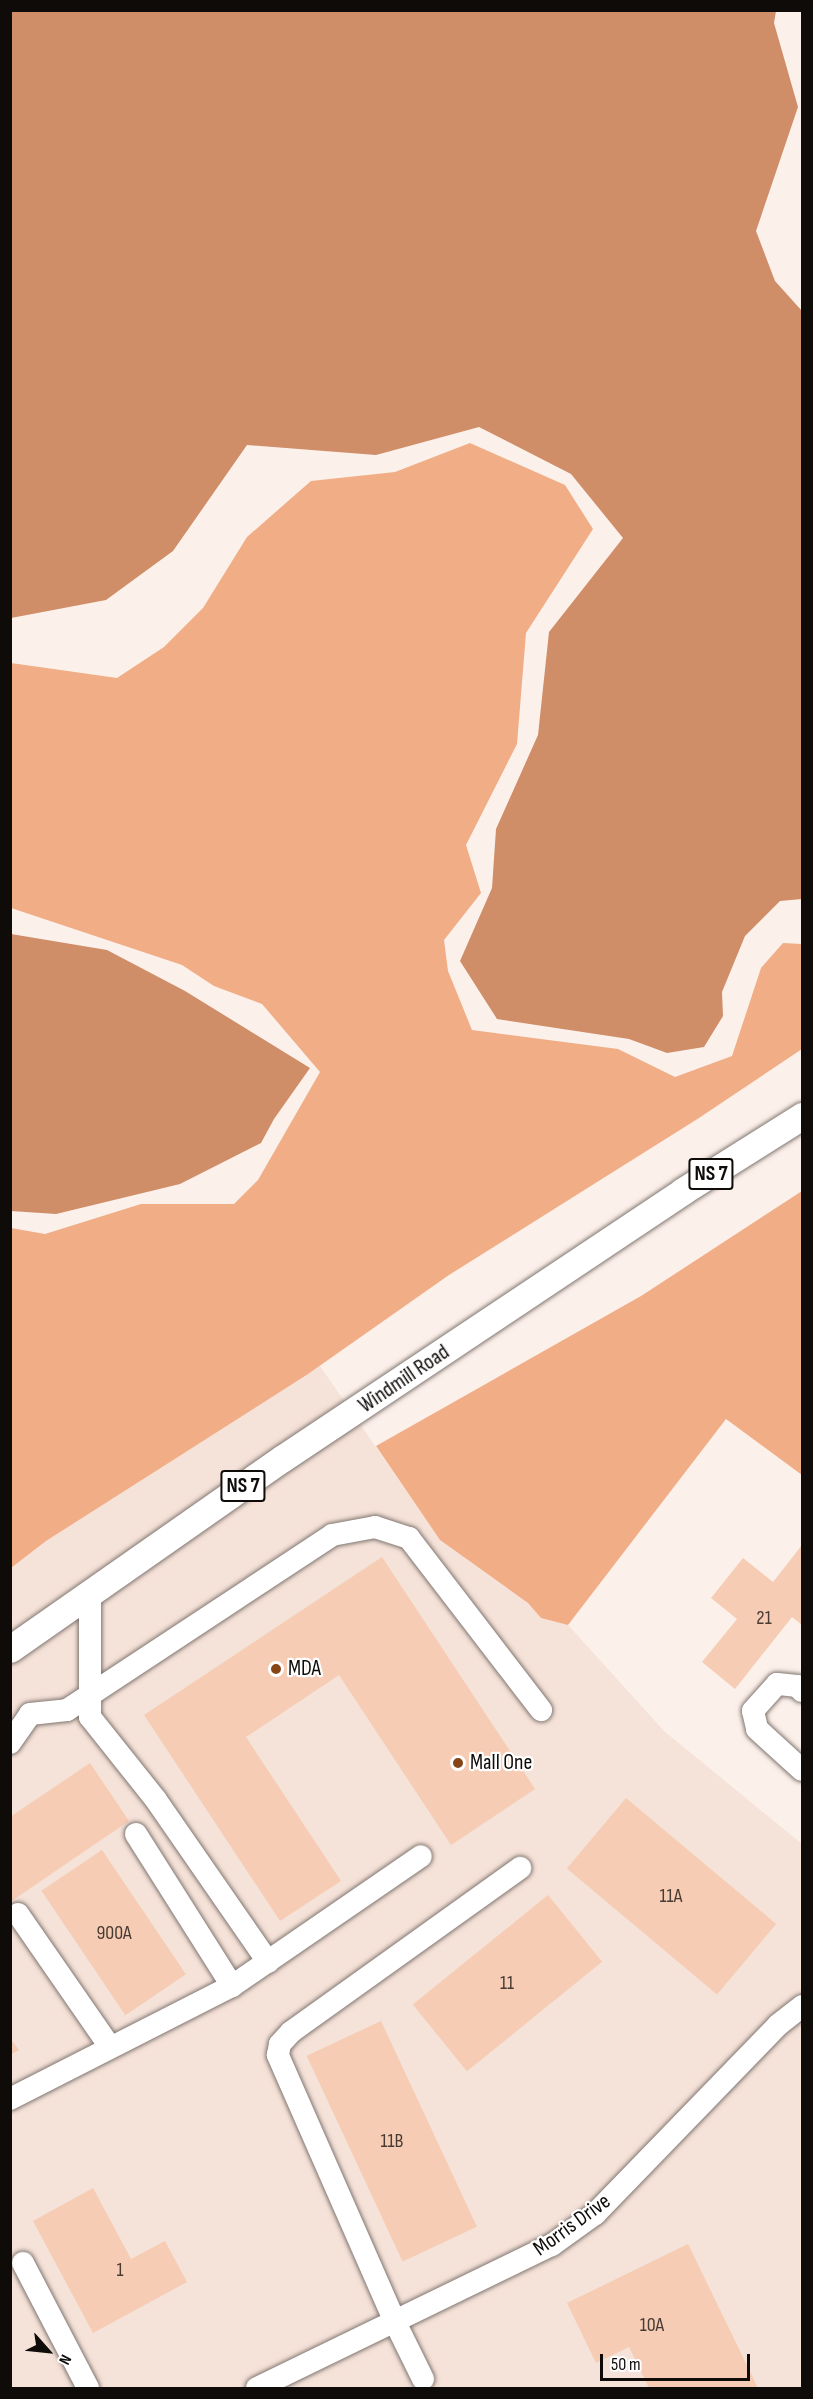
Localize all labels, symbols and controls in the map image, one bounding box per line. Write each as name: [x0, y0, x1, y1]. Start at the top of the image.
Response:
road number: NS 7: [687, 1156, 735, 1192]
street label: Windmill Road: [354, 1339, 454, 1419]
road number: NS 7: [219, 1468, 267, 1504]
house number: 21: [756, 1606, 772, 1630]
place label: MDA: [288, 1656, 321, 1682]
marker: MDA: [269, 1662, 283, 1676]
place label: Mall One: [470, 1750, 532, 1776]
marker: Mall One: [451, 1756, 465, 1770]
house number: 11A: [660, 1884, 682, 1908]
house number: 900A: [96, 1921, 132, 1945]
house number: 11: [500, 1971, 514, 1995]
house number: 11B: [380, 2129, 404, 2153]
street label: Morris Drive: [528, 2188, 616, 2262]
house number: 1: [117, 2258, 123, 2282]
house number: 10A: [640, 2313, 664, 2337]
north arrow: [18, 2321, 78, 2381]
scale bar: [603, 2342, 753, 2380]
text: N: [54, 2351, 75, 2368]
text: 50 m: [611, 2354, 641, 2375]

